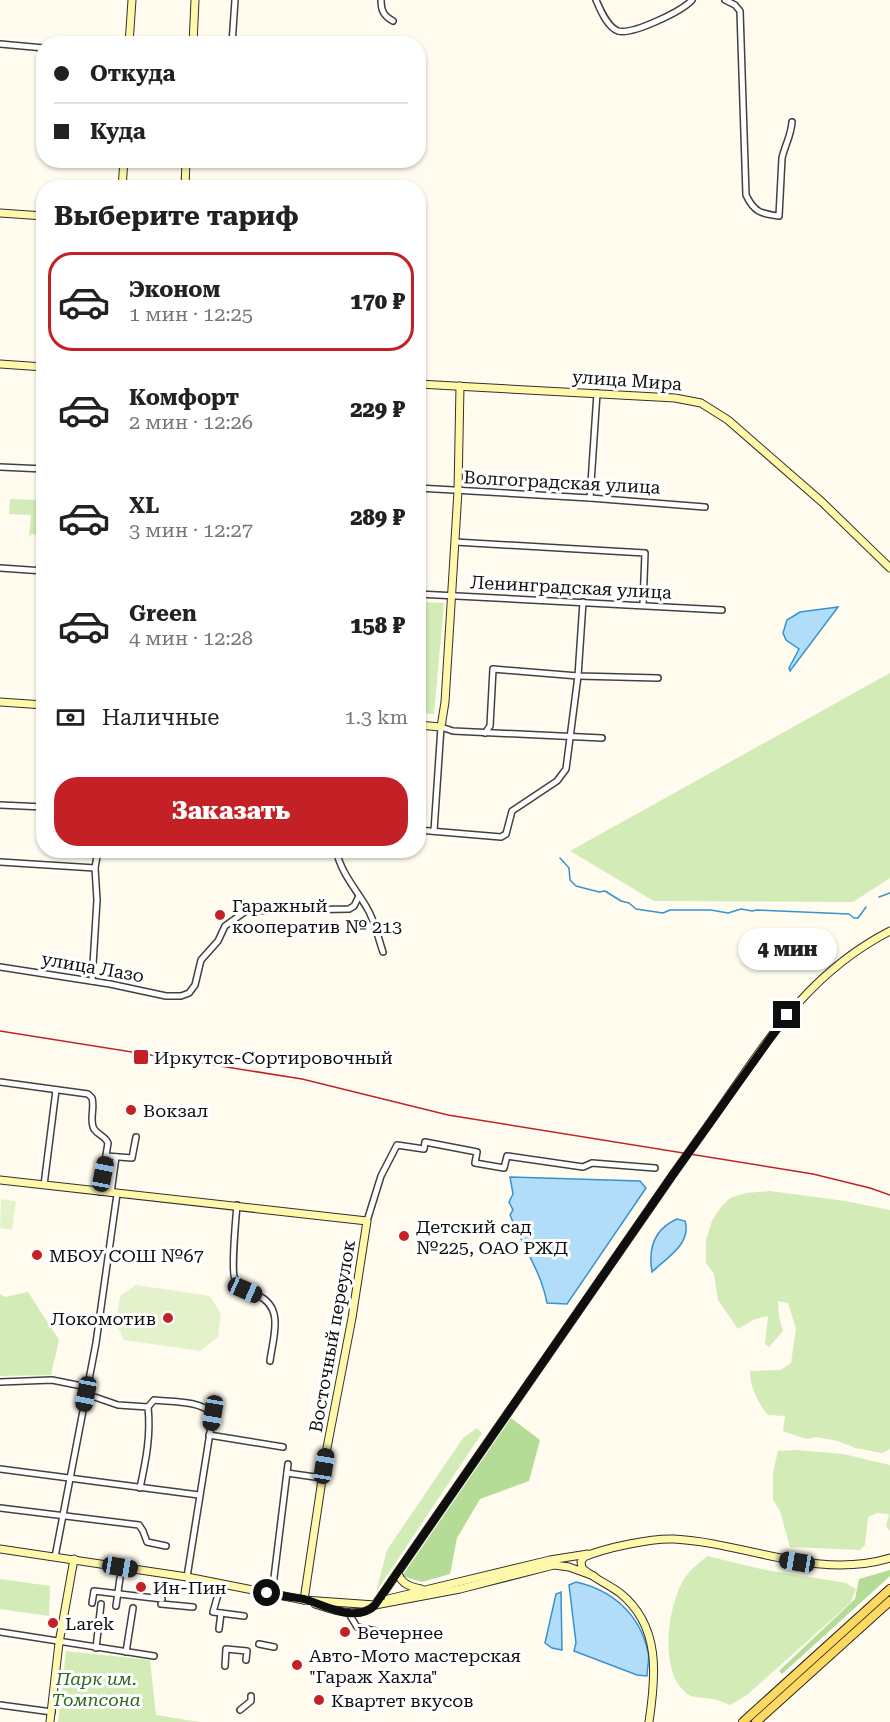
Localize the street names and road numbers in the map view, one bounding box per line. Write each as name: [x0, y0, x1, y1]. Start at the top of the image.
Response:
street label: улица Мира: [571, 366, 683, 394]
street label: Волгоградская улица: [463, 466, 661, 498]
street label: Ленинградская улица: [470, 571, 673, 603]
street label: улица Лазо: [40, 948, 146, 986]
street label: Восточный переулок: [305, 1238, 359, 1434]

